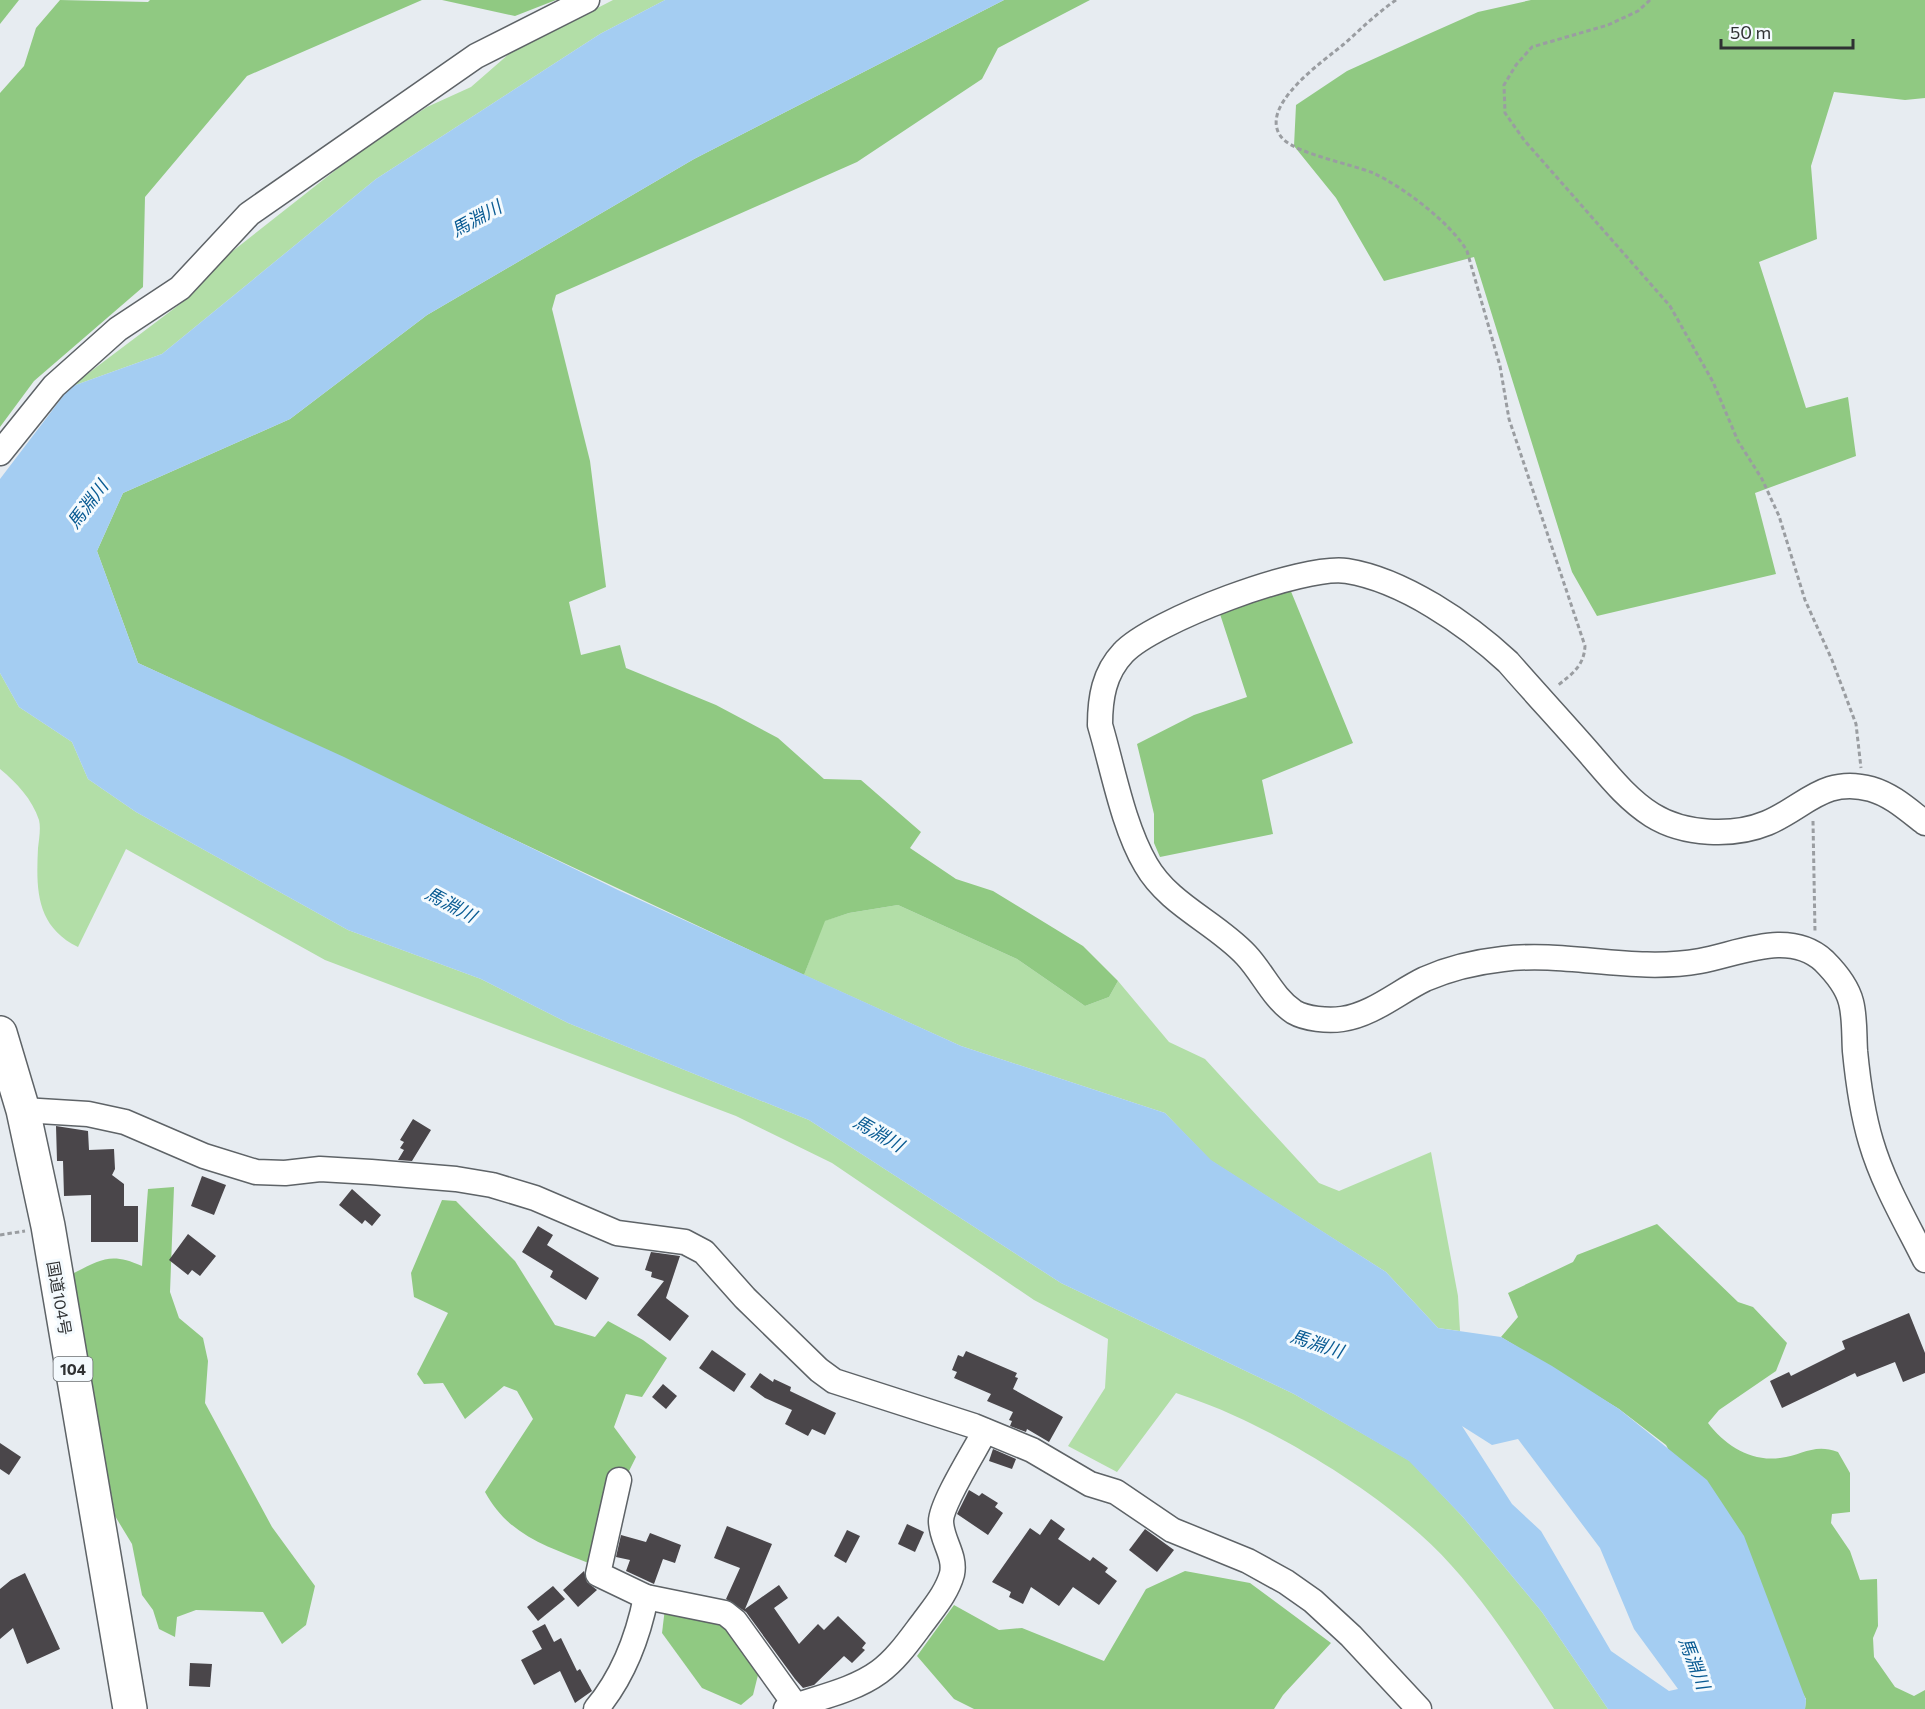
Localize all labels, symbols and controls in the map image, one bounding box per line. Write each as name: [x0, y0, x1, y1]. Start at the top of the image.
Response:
scale bar: [1721, 12, 1853, 50]
text: 50 m: [1730, 21, 1771, 43]
water label: 馬淵川: [447, 194, 507, 241]
water label: 馬淵川: [62, 474, 113, 532]
water label: 馬淵川: [422, 882, 482, 927]
water label: 馬淵川: [850, 1110, 910, 1157]
street label: 国道104号: [44, 1259, 76, 1337]
water label: 馬淵川: [1288, 1324, 1348, 1362]
road number: 104: [54, 1357, 92, 1381]
water label: 馬淵川: [1675, 1634, 1716, 1694]

